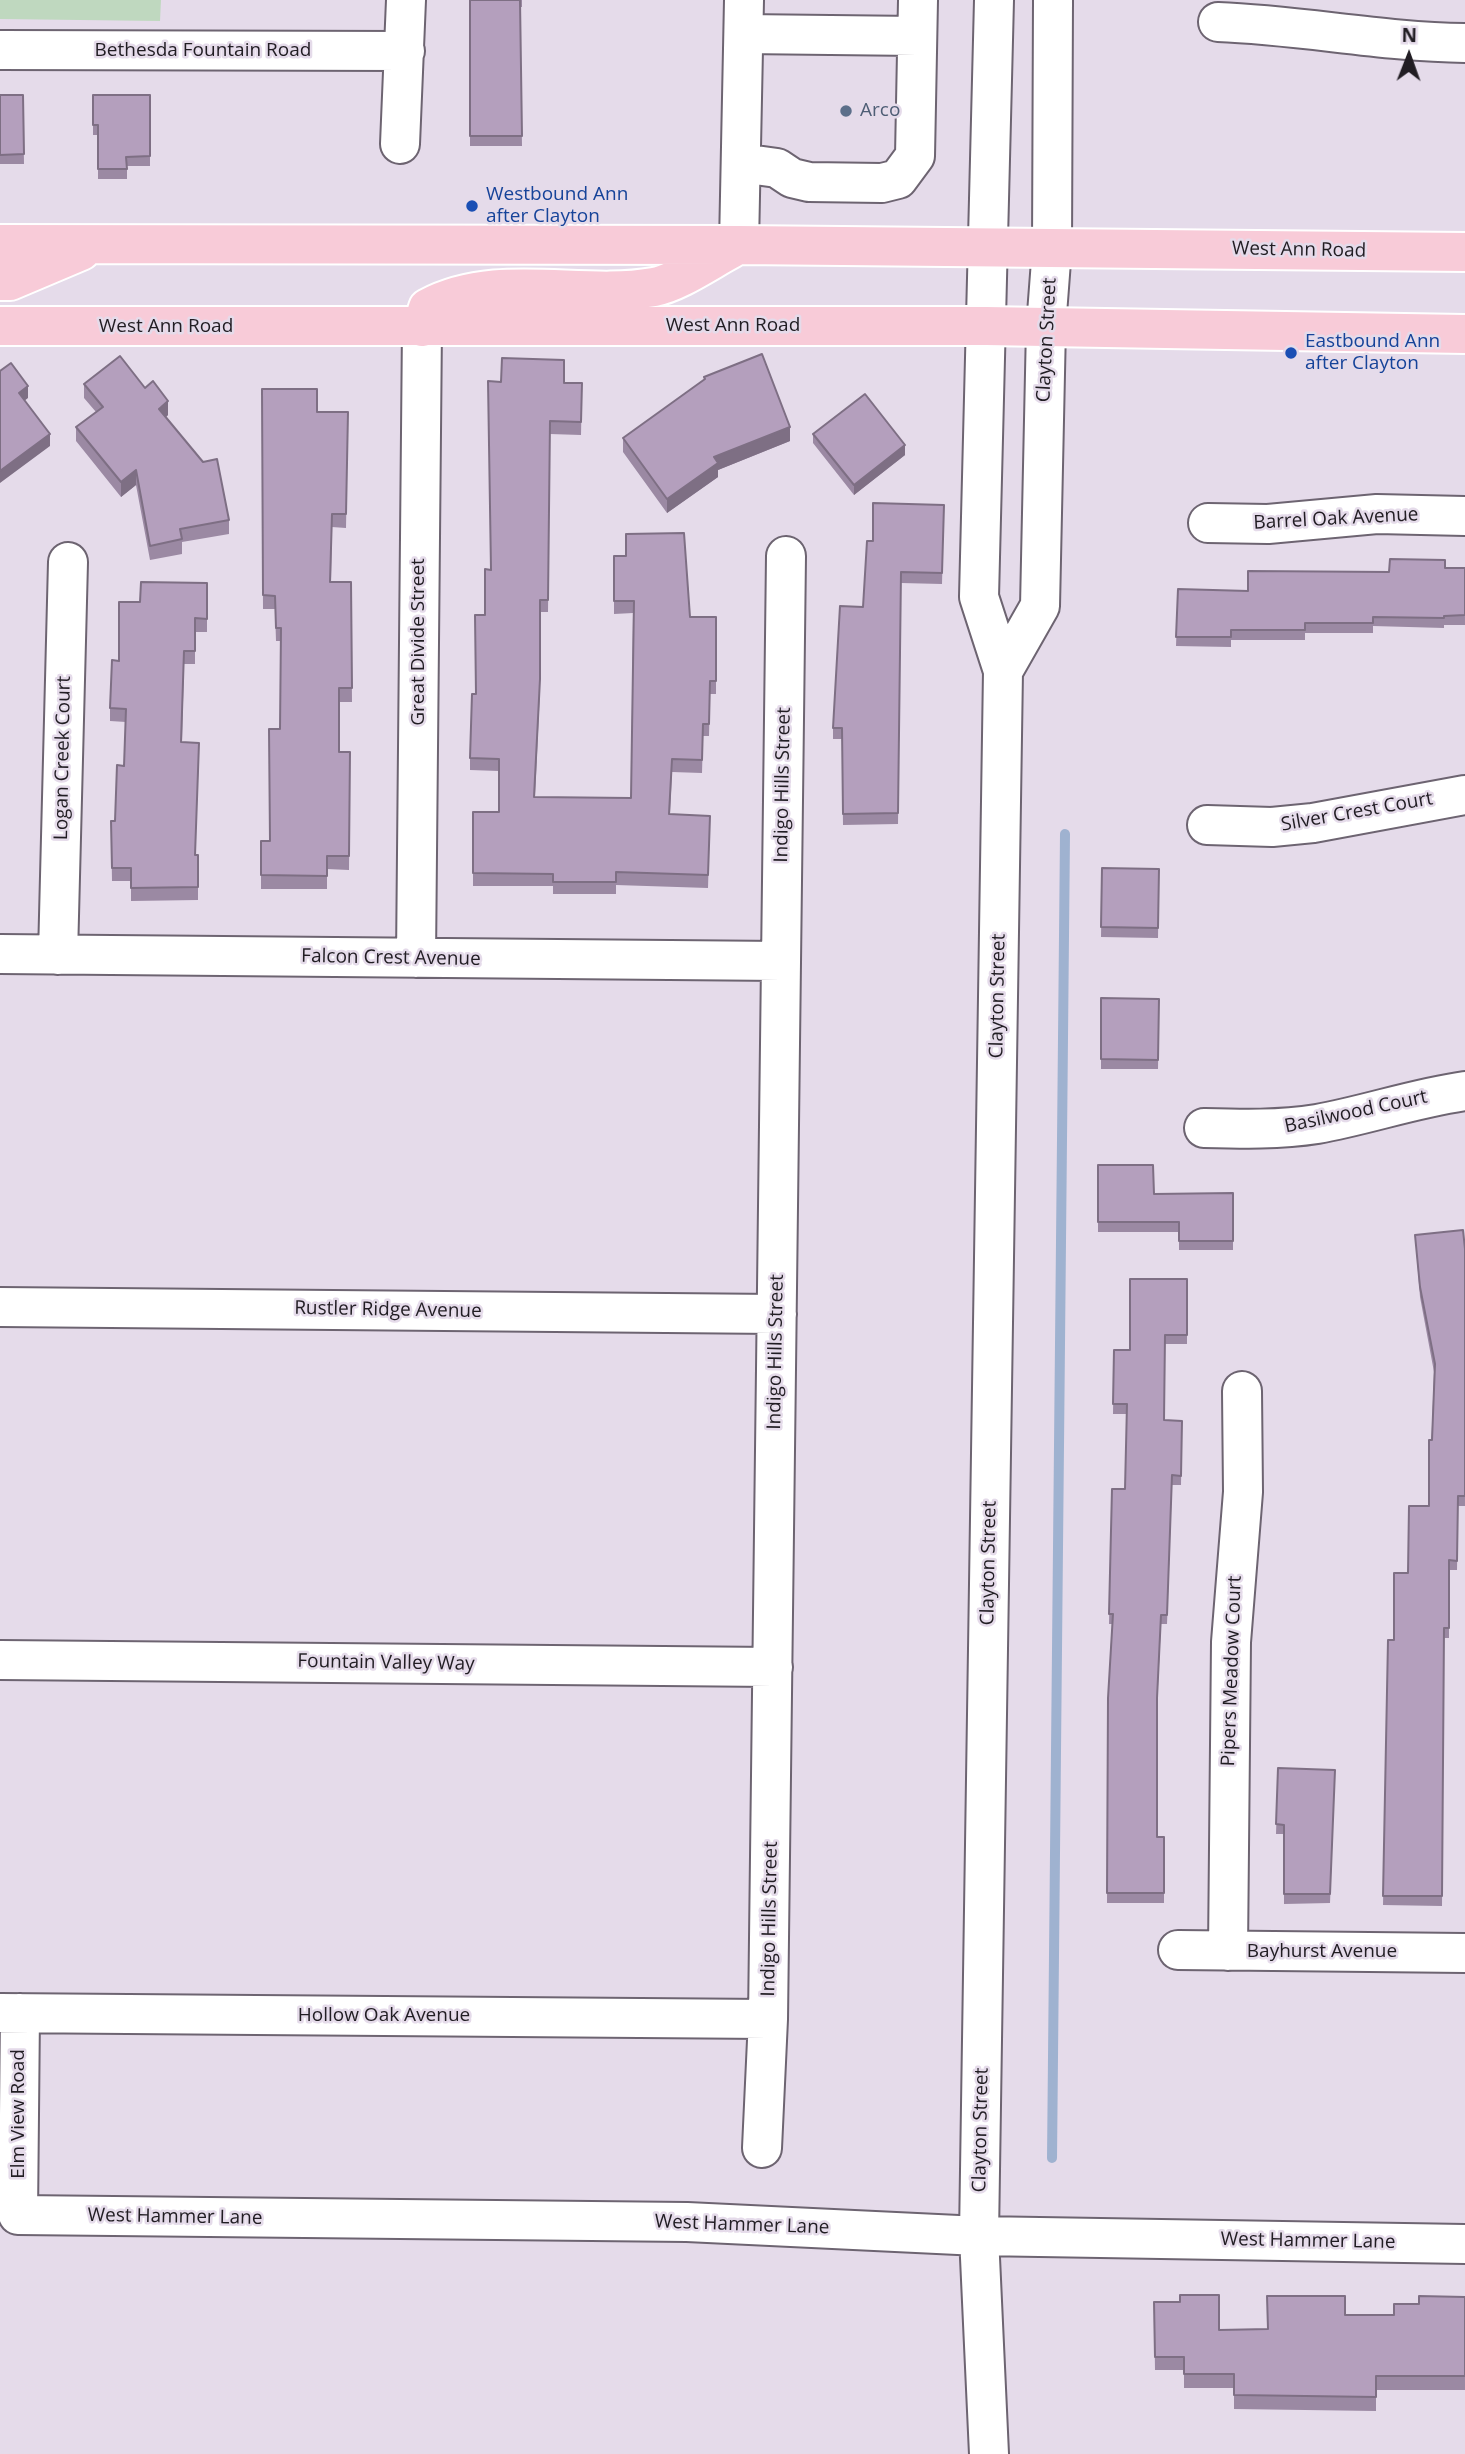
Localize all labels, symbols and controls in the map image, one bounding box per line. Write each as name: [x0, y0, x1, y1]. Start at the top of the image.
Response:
north arrow: [1374, 21, 1444, 91]
text: N: [1401, 22, 1417, 48]
street label: Bethesda Fountain Road: [95, 40, 311, 62]
place label: Arco: [860, 100, 900, 122]
marker: Arco: [838, 103, 854, 119]
place label: Westbound Ann after Clayton: [486, 184, 628, 228]
marker: Westbound Ann after Clayton: [464, 198, 480, 214]
street label: West Ann Road: [1232, 237, 1366, 263]
street label: Clayton Street: [1032, 277, 1062, 403]
street label: West Ann Road: [666, 315, 800, 337]
street label: West Ann Road: [99, 316, 233, 338]
place label: Eastbound Ann after Clayton: [1305, 331, 1440, 375]
marker: Eastbound Ann after Clayton: [1283, 345, 1299, 361]
street label: Barrel Oak Avenue: [1253, 503, 1419, 535]
street label: Great Divide Street: [408, 558, 430, 726]
street label: Logan Creek Court: [50, 676, 76, 840]
street label: Indigo Hills Street: [770, 707, 796, 863]
street label: Silver Crest Court: [1279, 787, 1435, 837]
street label: Clayton Street: [986, 933, 1010, 1059]
street label: Falcon Crest Avenue: [301, 945, 481, 971]
street label: Basilwood Court: [1283, 1086, 1429, 1138]
street label: Indigo Hills Street: [763, 1274, 789, 1430]
street label: Rustler Ridge Avenue: [294, 1297, 482, 1323]
street label: Clayton Street: [977, 1500, 1001, 1626]
street label: Pipers Meadow Court: [1217, 1575, 1247, 1767]
street label: Fountain Valley Way: [297, 1650, 475, 1676]
street label: Indigo Hills Street: [757, 1841, 783, 1997]
street label: Bayhurst Avenue: [1247, 1941, 1397, 1963]
street label: Hollow Oak Avenue: [298, 2005, 470, 2027]
street label: Elm View Road: [8, 2049, 30, 2179]
street label: Clayton Street: [969, 2067, 993, 2193]
street label: West Hammer Lane: [87, 2204, 263, 2230]
street label: West Hammer Lane: [654, 2211, 830, 2239]
street label: West Hammer Lane: [1220, 2228, 1396, 2254]

